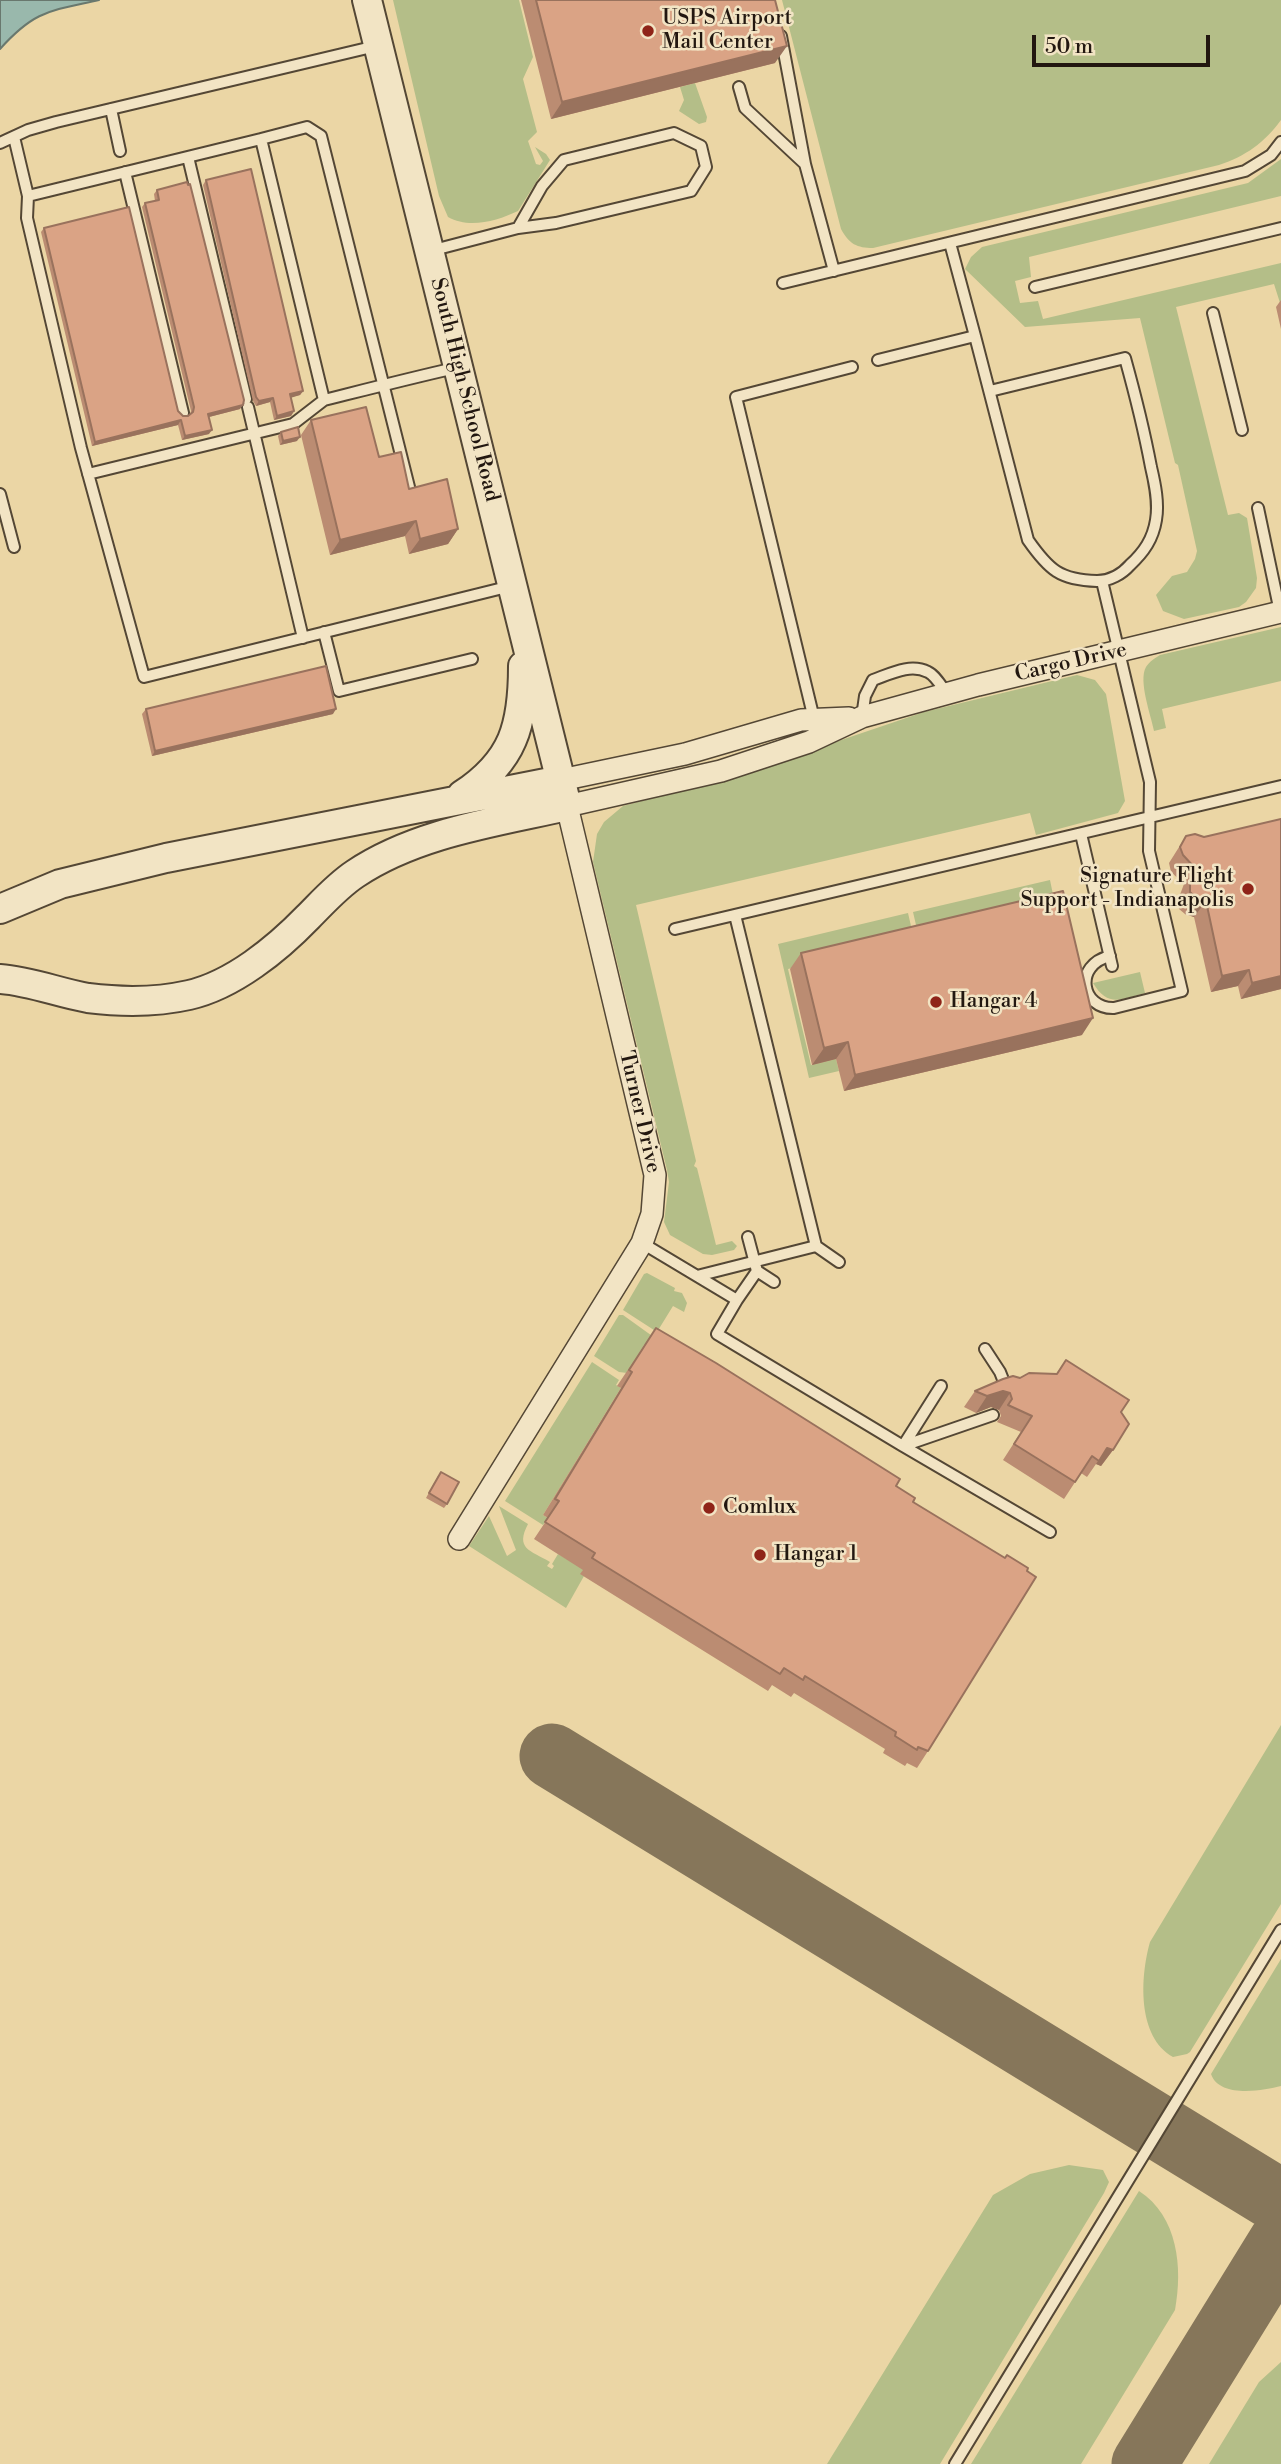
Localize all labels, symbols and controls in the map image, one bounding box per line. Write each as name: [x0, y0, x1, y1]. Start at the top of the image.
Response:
place label: USPS Airport Mail Center: [662, 6, 792, 56]
scale bar: [1036, 21, 1214, 65]
marker: USPS Airport Mail Center: [640, 23, 656, 39]
text: 50 m: [1045, 34, 1093, 60]
street label: South High School Road: [424, 276, 504, 504]
street label: Cargo Drive: [1012, 638, 1130, 688]
place label: Signature Flight Support - Indianapolis: [1020, 864, 1234, 914]
marker: Signature Flight Support - Indianapolis: [1240, 881, 1256, 897]
place label: Hangar 4: [950, 989, 1037, 1015]
marker: Hangar 4: [928, 994, 944, 1010]
street label: Turner Drive: [613, 1049, 665, 1175]
place label: Comlux: [723, 1495, 796, 1521]
marker: Comlux: [701, 1500, 717, 1516]
place label: Hangar 1: [774, 1542, 858, 1568]
marker: Hangar 1: [752, 1547, 768, 1563]

